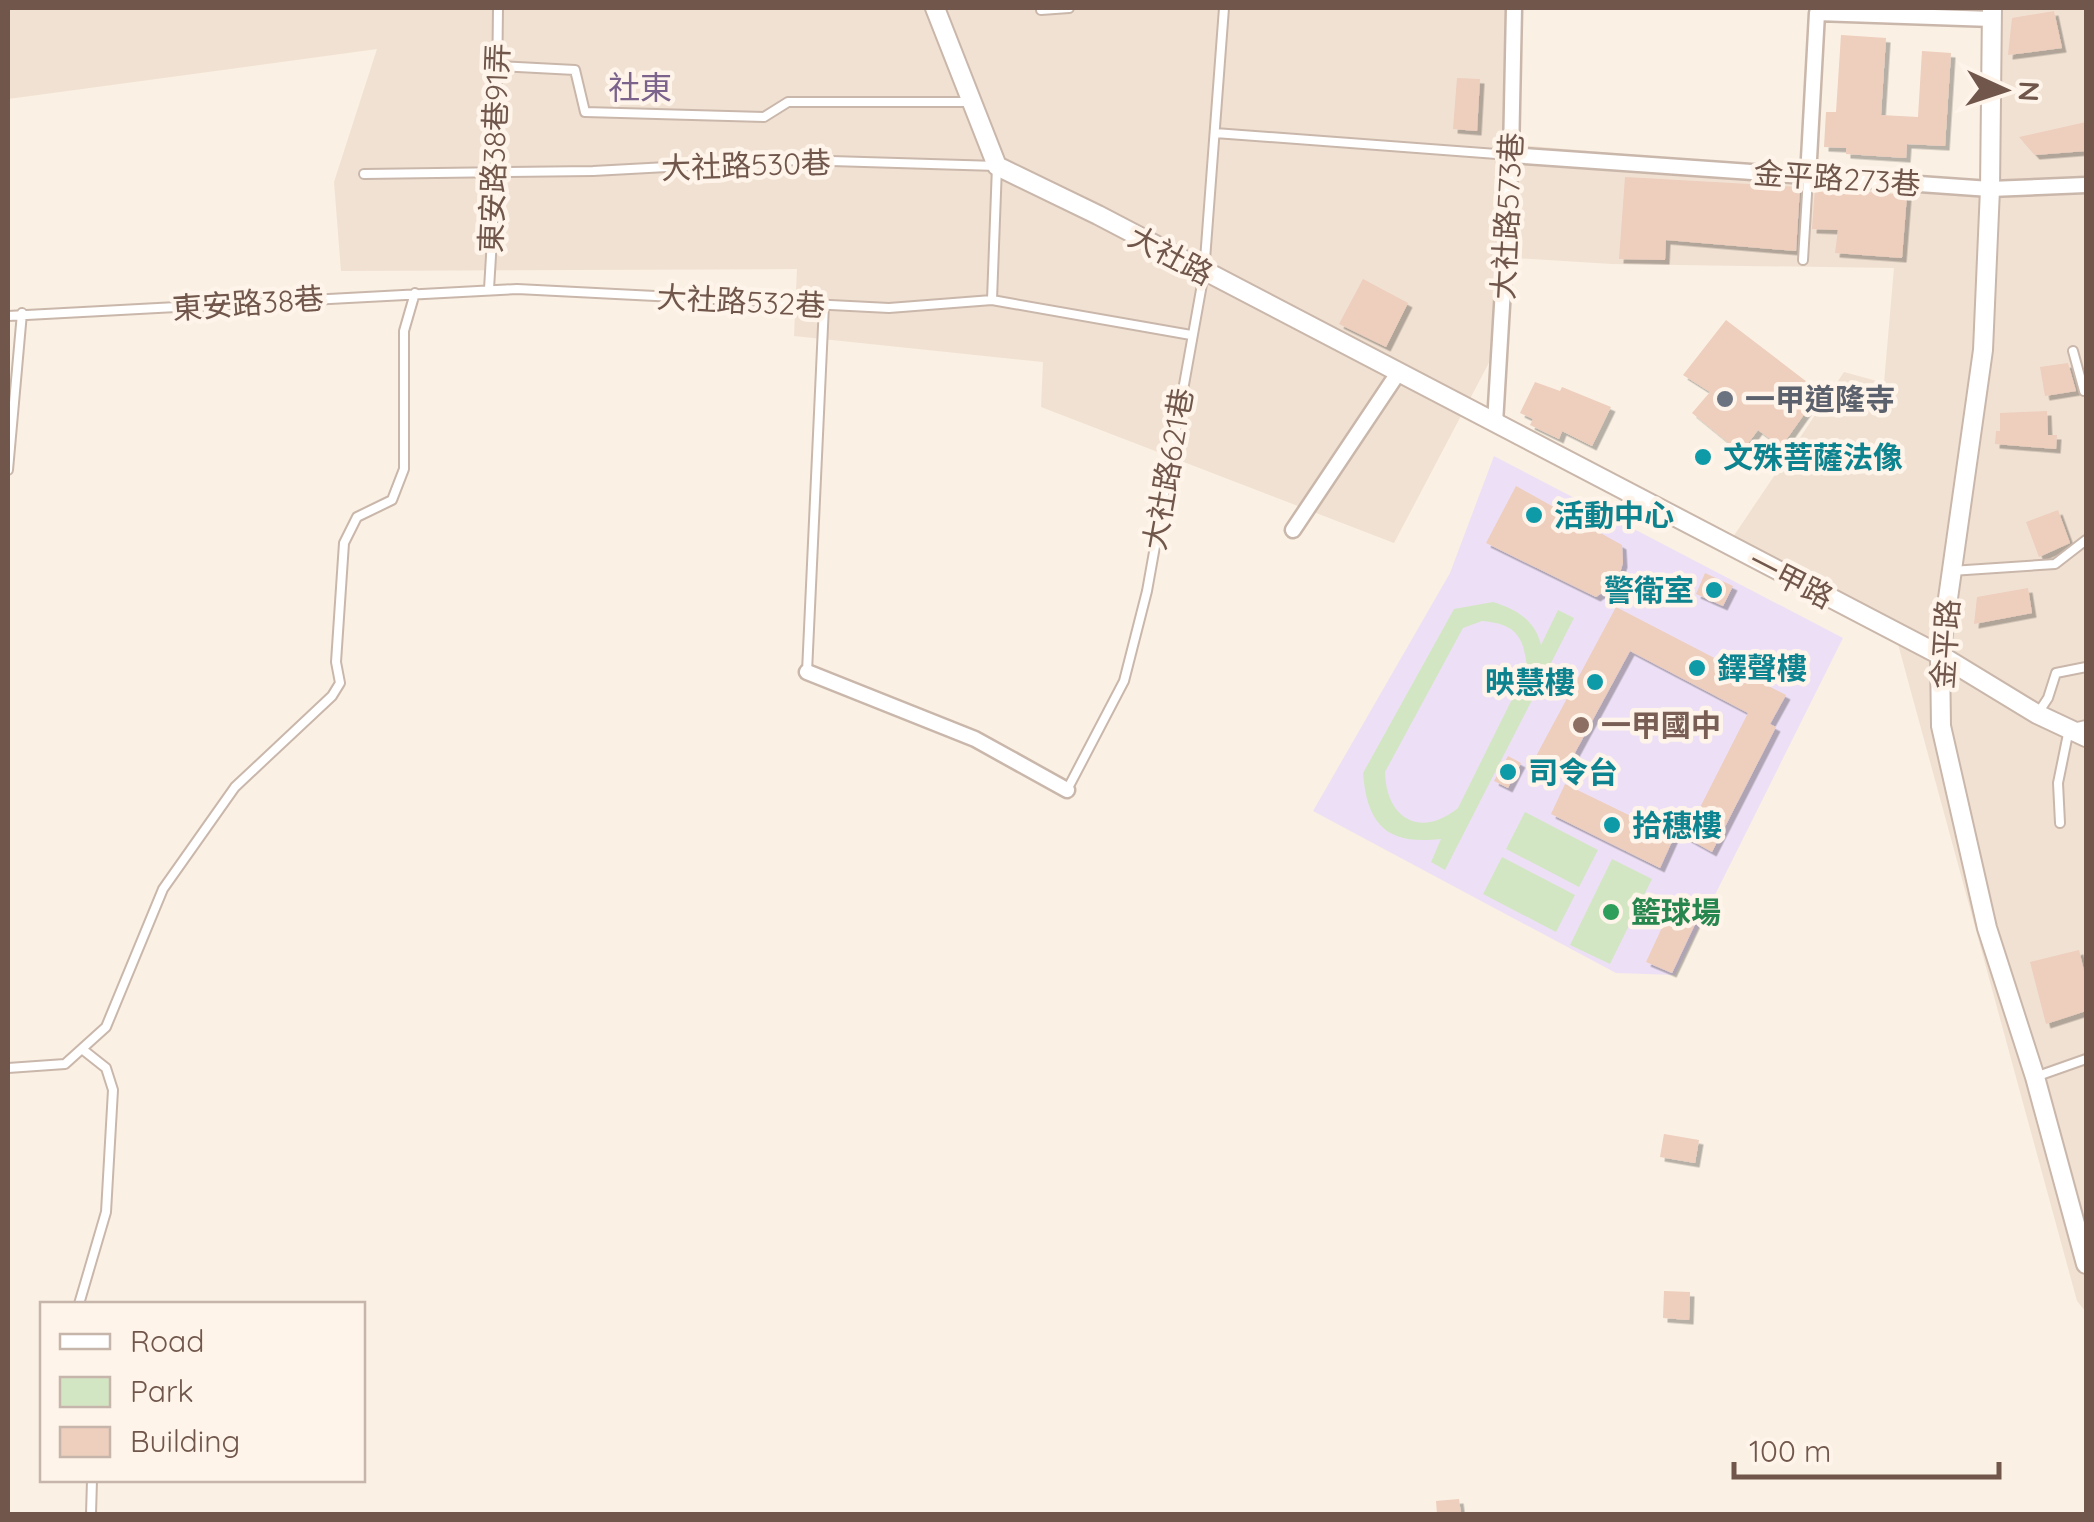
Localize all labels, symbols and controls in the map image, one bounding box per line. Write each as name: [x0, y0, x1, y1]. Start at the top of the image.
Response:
north arrow: [1954, 40, 2054, 140]
street label: 東安路38巷91弄: [471, 42, 517, 254]
district label: 社東: [608, 67, 672, 107]
text: N: [2011, 80, 2047, 103]
street label: 大社路573巷: [1484, 131, 1530, 301]
street label: 大社路530巷: [660, 143, 832, 187]
street label: 金平路273巷: [1752, 153, 1922, 203]
street label: 大社路: [1122, 217, 1220, 293]
street label: 大社路532巷: [656, 278, 826, 324]
street label: 東安路38巷: [171, 279, 325, 327]
place label: 一甲道隆寺: [1745, 380, 1895, 418]
street label: 大社路621巷: [1135, 385, 1201, 553]
marker: 一甲道隆寺: [1714, 388, 1736, 410]
place label: 文殊菩薩法像: [1723, 438, 1903, 476]
marker: 文殊菩薩法像: [1692, 446, 1714, 468]
place label: 活動中心: [1554, 496, 1674, 534]
marker: 活動中心: [1523, 504, 1545, 526]
street label: 一甲路: [1742, 542, 1840, 616]
place label: 警衛室: [1604, 571, 1694, 609]
marker: 警衛室: [1703, 579, 1725, 601]
street label: 金平路: [1923, 598, 1967, 690]
place label: 鐸聲樓: [1717, 649, 1807, 687]
marker: 鐸聲樓: [1686, 657, 1708, 679]
place label: 映慧樓: [1485, 663, 1575, 701]
marker: 映慧樓: [1584, 671, 1606, 693]
place label: 一甲國中: [1601, 706, 1721, 744]
marker: 一甲國中: [1570, 714, 1592, 736]
place label: 司令台: [1528, 753, 1618, 791]
marker: 司令台: [1497, 761, 1519, 783]
place label: 拾穗樓: [1632, 806, 1722, 844]
marker: 拾穗樓: [1601, 814, 1623, 836]
place label: 籃球場: [1631, 893, 1721, 931]
marker: 籃球場: [1600, 901, 1622, 923]
legend: [40, 1302, 365, 1482]
text: Road: [130, 1322, 204, 1360]
text: Park: [130, 1372, 194, 1410]
scale bar: [1734, 1417, 1999, 1479]
text: Building: [130, 1422, 240, 1460]
text: 100 m: [1749, 1432, 1831, 1470]

